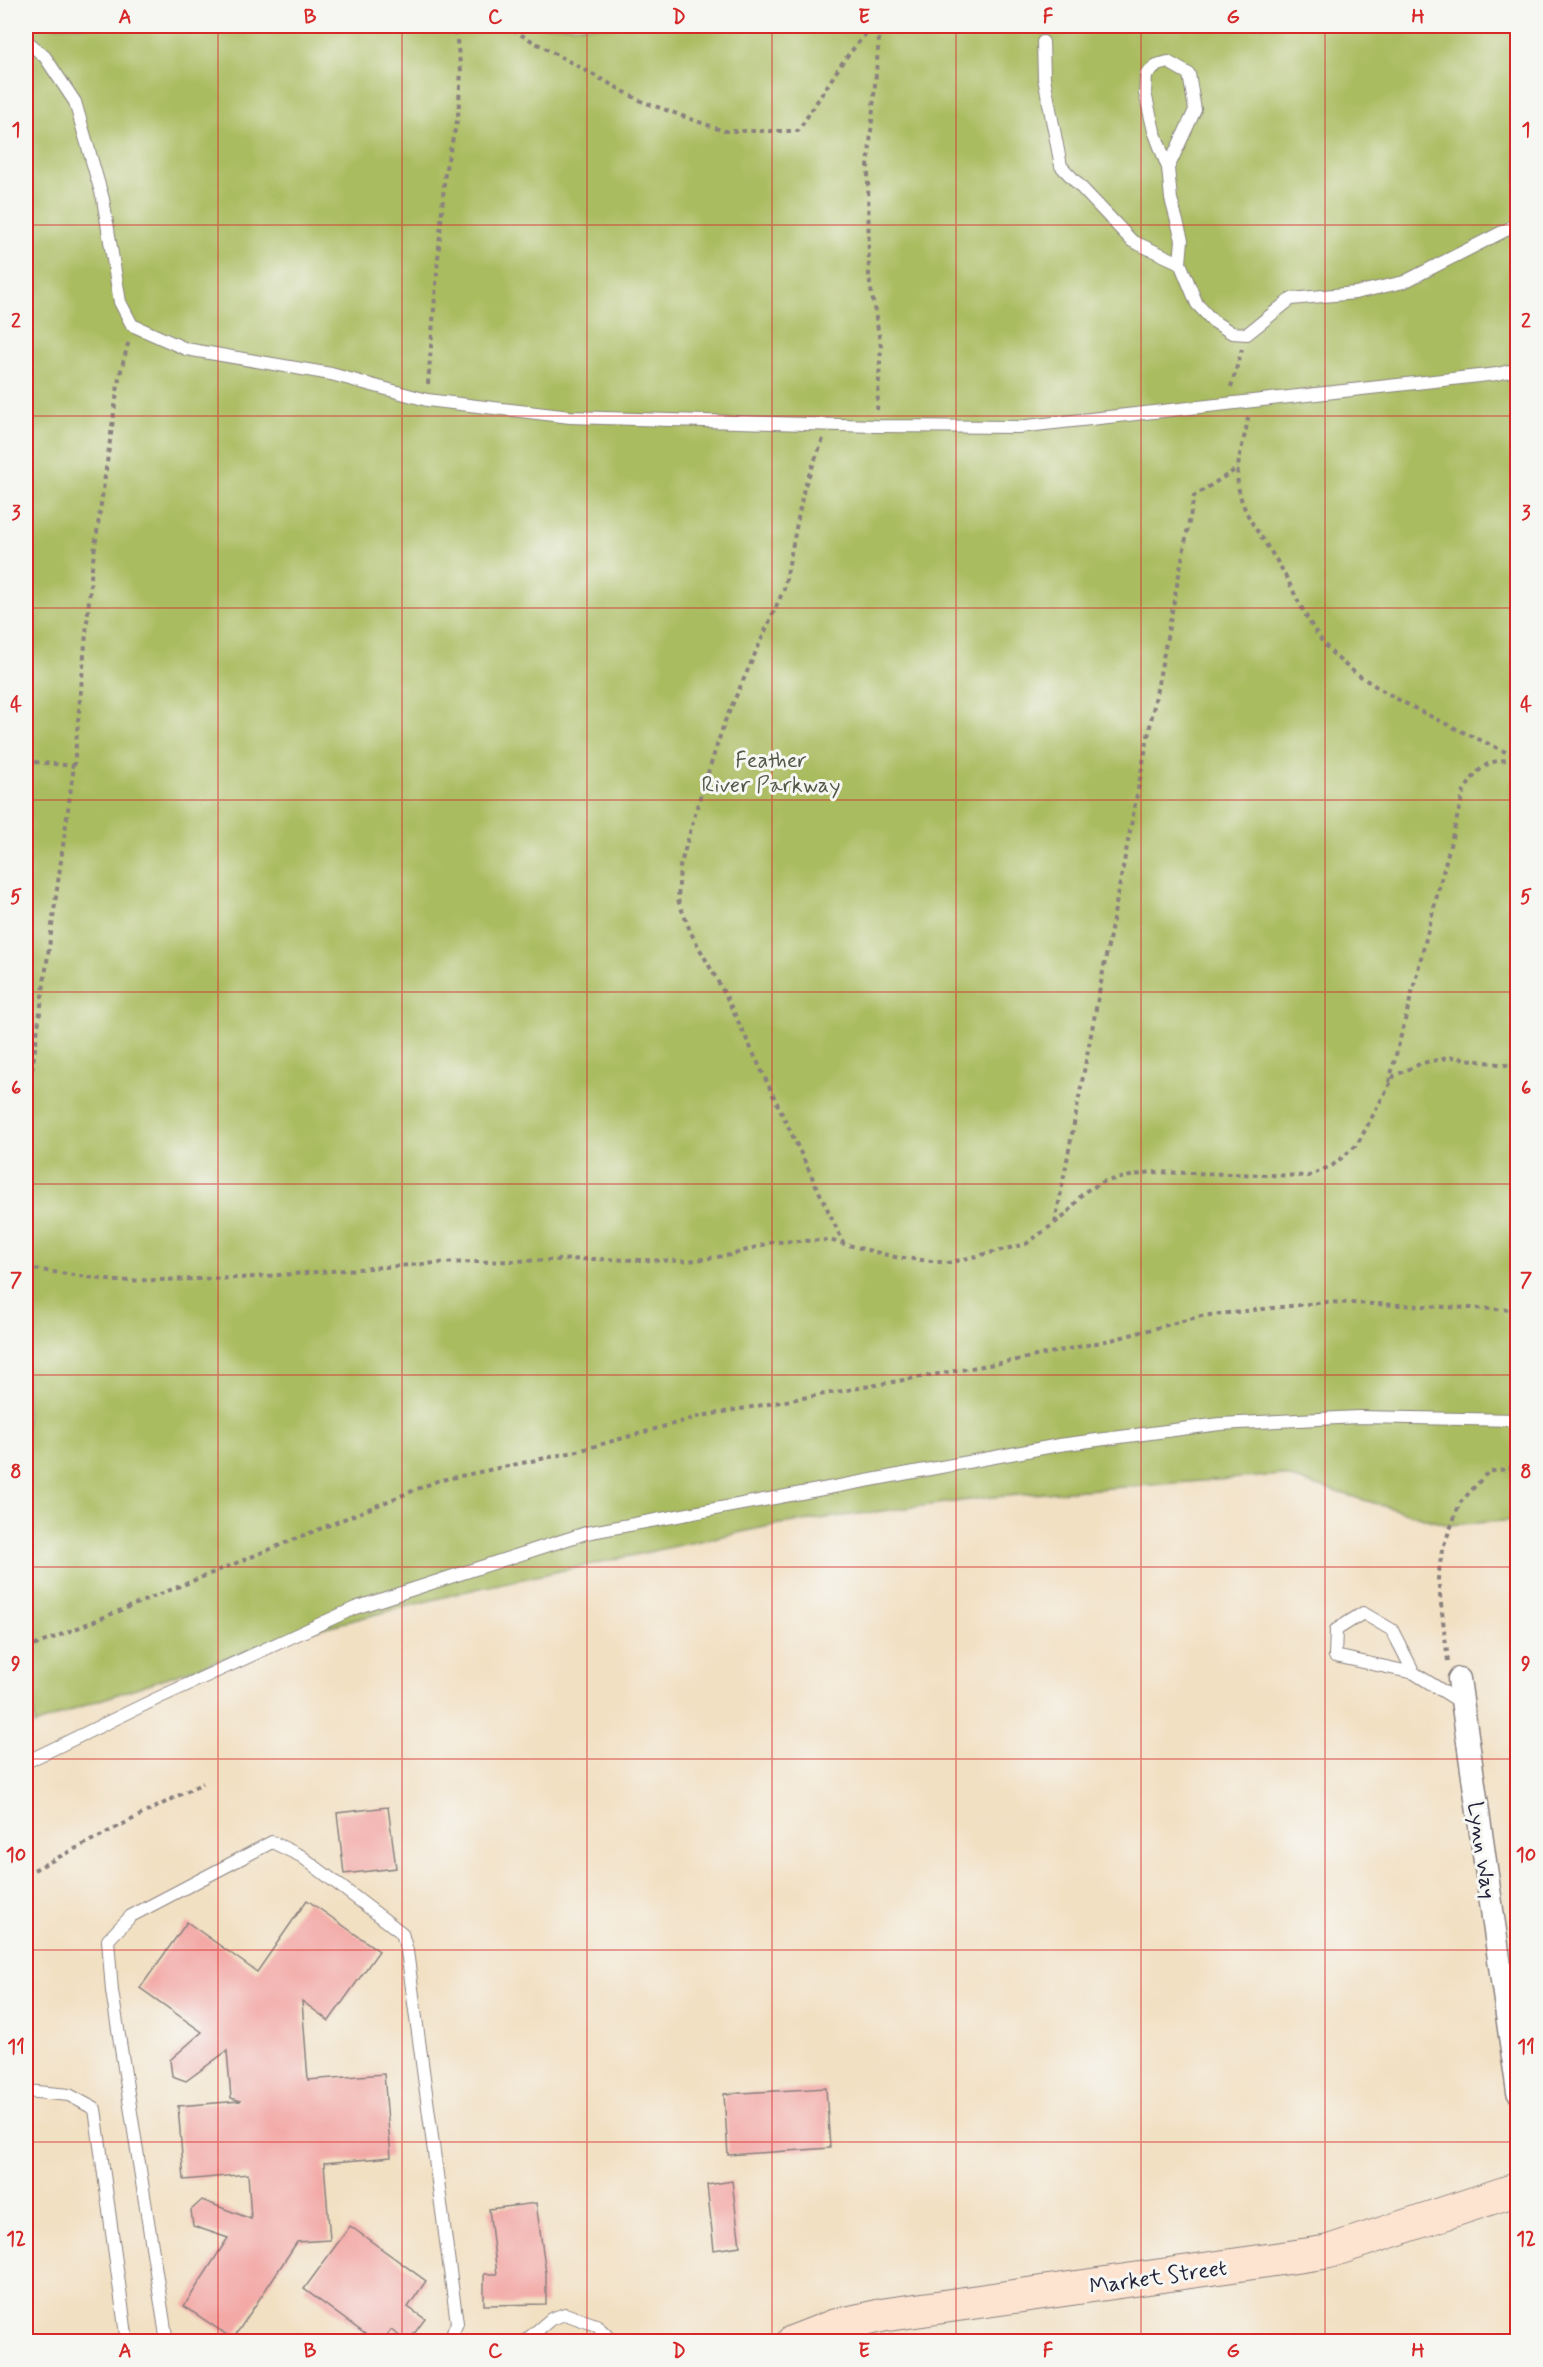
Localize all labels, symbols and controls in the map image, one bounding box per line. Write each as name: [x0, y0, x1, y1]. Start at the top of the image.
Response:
text: A: [118, 4, 132, 31]
text: B: [304, 4, 317, 31]
text: C: [488, 4, 503, 31]
text: D: [672, 4, 686, 31]
text: E: [858, 4, 870, 31]
text: F: [1043, 4, 1054, 31]
text: G: [1226, 4, 1240, 31]
text: H: [1411, 4, 1425, 31]
text: 1: [12, 117, 20, 144]
text: 1: [1522, 117, 1530, 144]
text: 2: [11, 308, 21, 335]
text: 2: [1521, 308, 1531, 335]
text: 3: [11, 500, 21, 527]
text: 3: [1521, 500, 1531, 527]
text: 4: [10, 692, 22, 719]
text: 4: [1520, 692, 1532, 719]
park label: Feather River Parkway: [702, 747, 840, 800]
text: 5: [10, 884, 22, 911]
text: 5: [1520, 884, 1532, 911]
text: 6: [11, 1075, 21, 1102]
text: 6: [1521, 1075, 1531, 1102]
text: 7: [10, 1267, 22, 1294]
text: 7: [1520, 1267, 1532, 1294]
text: 8: [10, 1459, 22, 1486]
text: 8: [1520, 1459, 1532, 1486]
text: 9: [11, 1651, 21, 1678]
text: 9: [1521, 1651, 1531, 1678]
street label: Lynn Way: [1460, 1800, 1502, 1901]
text: 10: [6, 1842, 26, 1869]
text: 10: [1516, 1842, 1536, 1869]
text: 11: [7, 2034, 25, 2061]
text: 11: [1517, 2034, 1535, 2061]
text: 12: [6, 2226, 26, 2253]
text: 12: [1516, 2226, 1536, 2253]
street label: Market Street: [1088, 2254, 1229, 2301]
text: A: [118, 2338, 132, 2365]
text: B: [304, 2338, 317, 2365]
text: C: [488, 2338, 503, 2365]
text: D: [672, 2338, 686, 2365]
text: E: [858, 2338, 870, 2365]
text: F: [1043, 2338, 1054, 2365]
text: G: [1226, 2338, 1240, 2365]
text: H: [1411, 2338, 1425, 2365]

